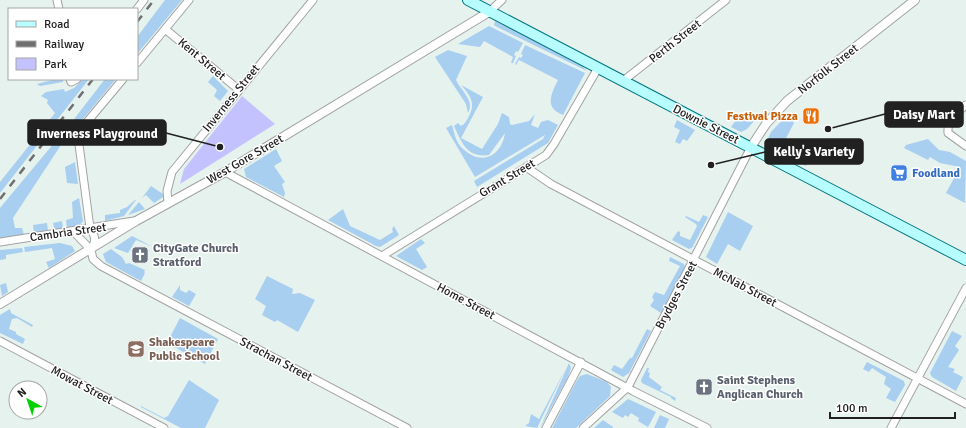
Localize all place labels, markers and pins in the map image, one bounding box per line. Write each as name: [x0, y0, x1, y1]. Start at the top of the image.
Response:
callout: Daisy Mart: [885, 102, 963, 127]
restaurant icon: Festival Pizza: [801, 106, 821, 126]
place label: Festival Pizza: [727, 109, 798, 124]
callout: Inverness Playground: [28, 120, 166, 145]
callout: Kelly's Variety: [765, 139, 863, 164]
supermarket icon: Foodland: [889, 163, 909, 183]
place label: Foodland: [912, 166, 961, 181]
place label: CityGate Church Stratford: [153, 241, 239, 270]
church icon: CityGate Church Stratford: [130, 245, 150, 265]
place label: Shakespeare Public School: [149, 335, 220, 364]
school or university icon: Shakespeare Public School: [126, 339, 146, 359]
place label: Saint Stephens Anglican Church: [717, 373, 804, 402]
church icon: Saint Stephens Anglican Church: [694, 377, 714, 397]

